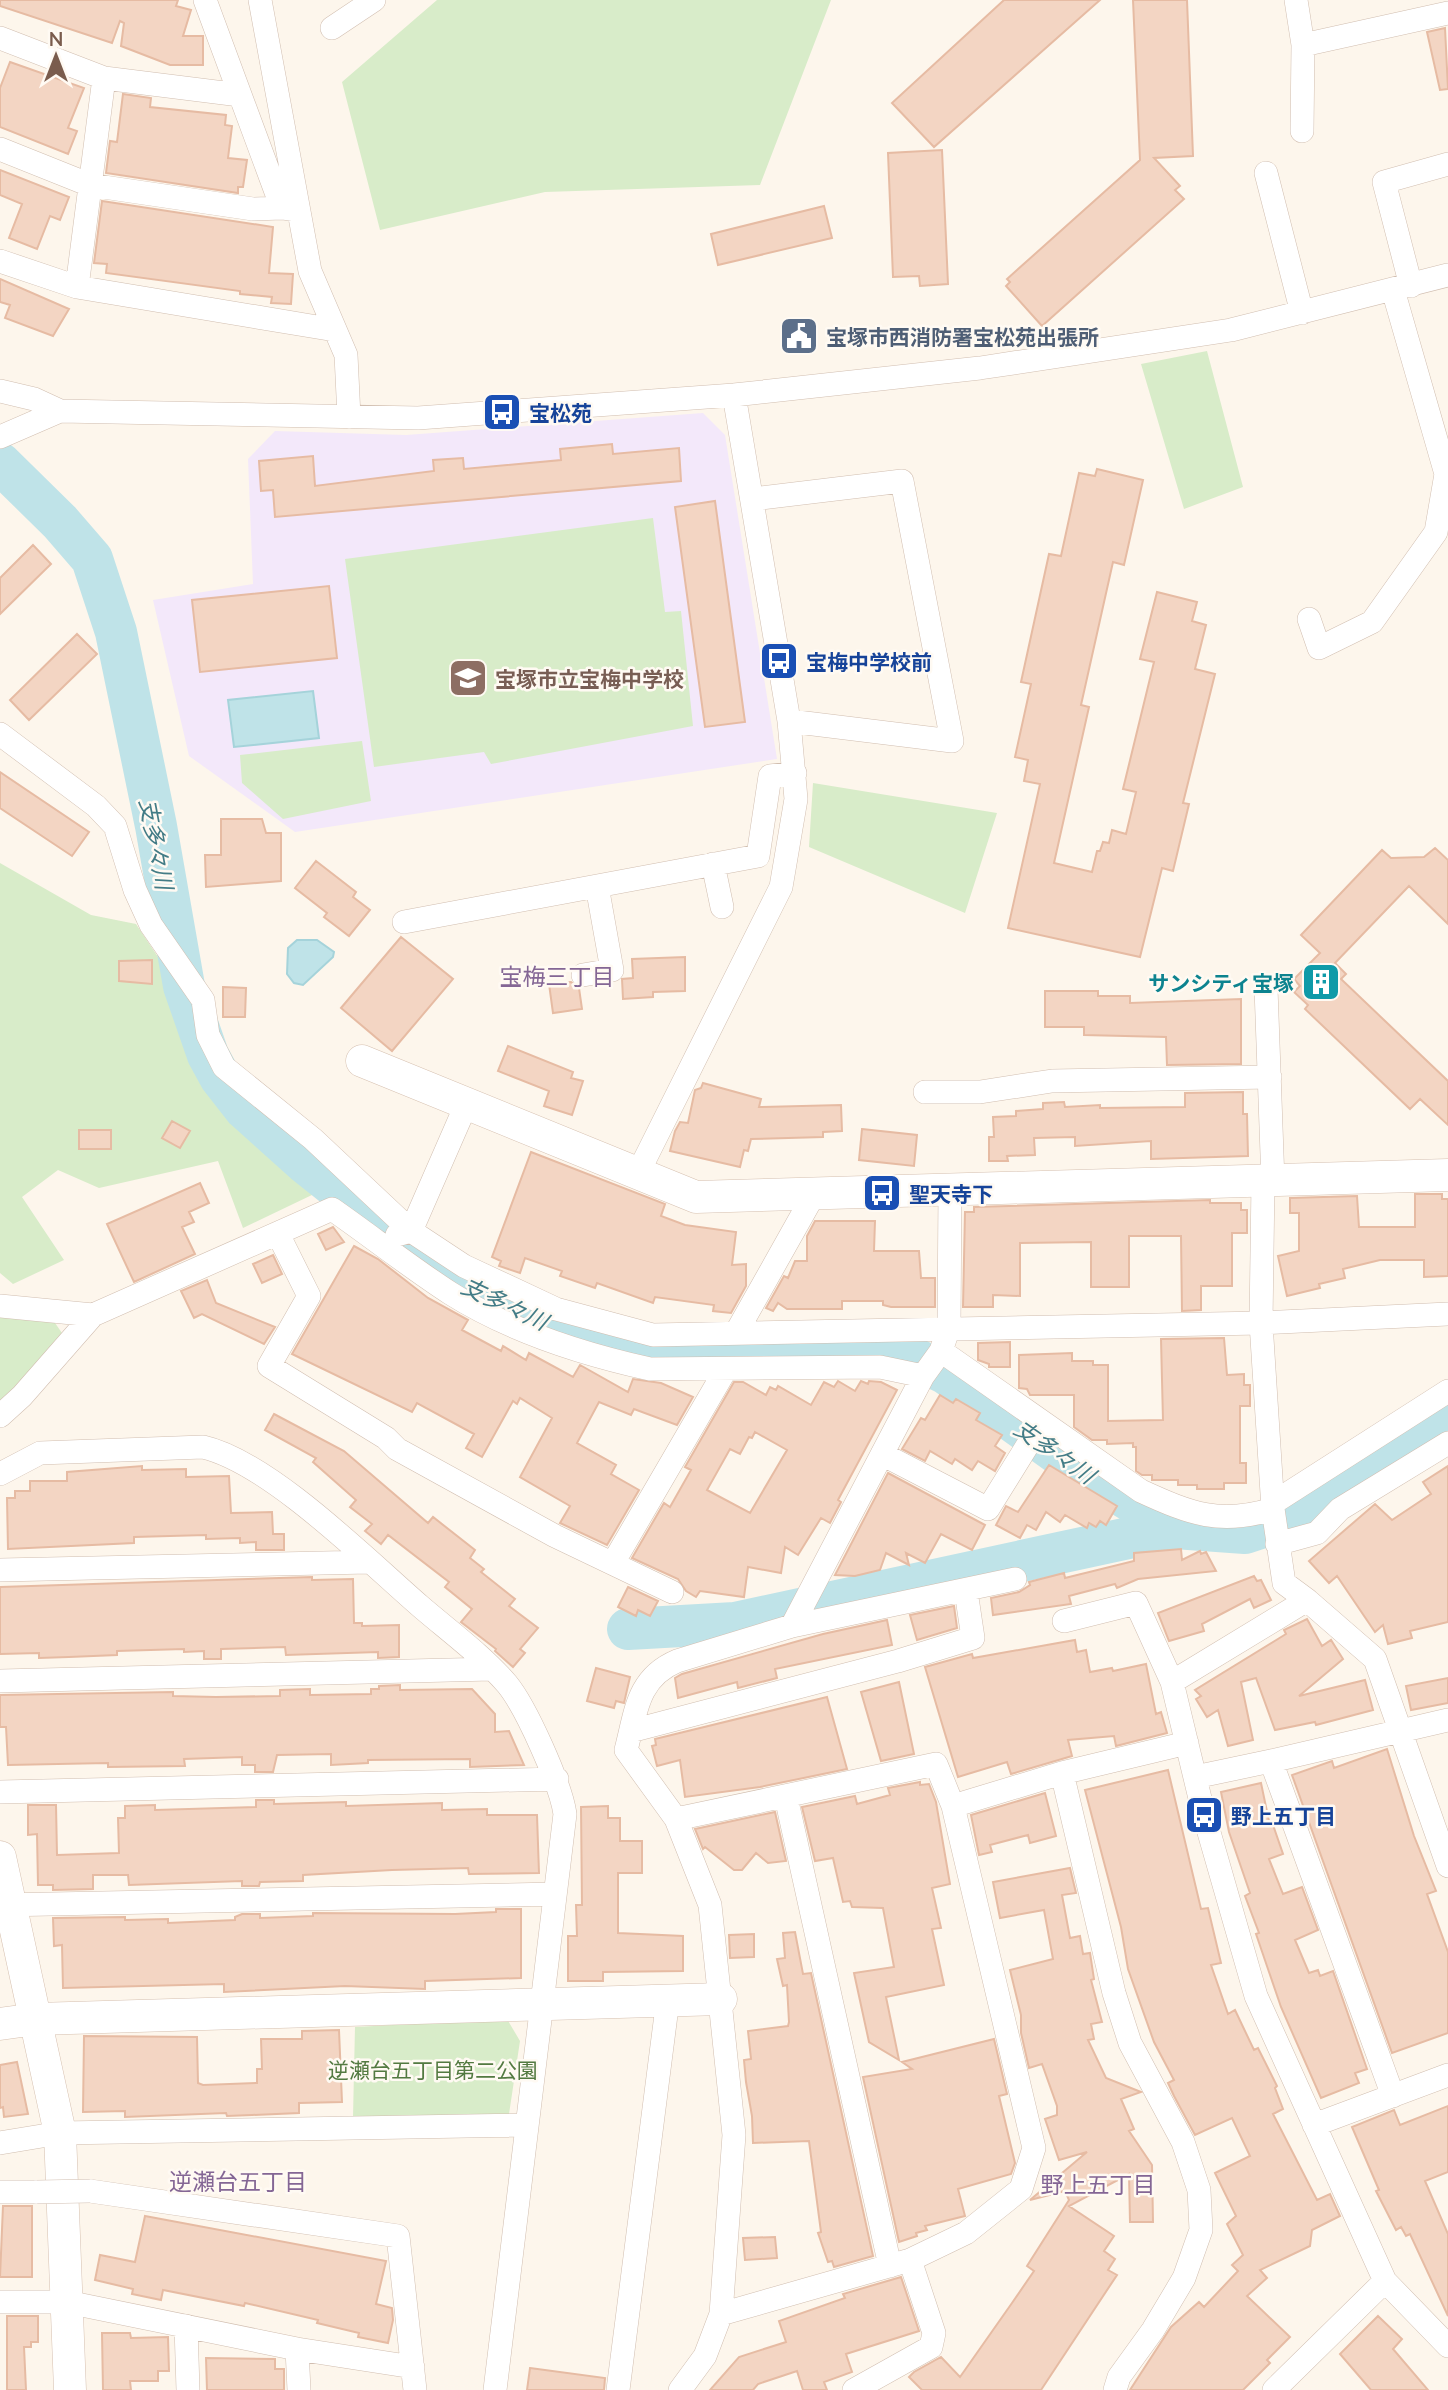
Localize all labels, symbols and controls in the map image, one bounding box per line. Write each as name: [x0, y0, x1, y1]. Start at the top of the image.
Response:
north arrow: [21, 21, 91, 91]
text: N: [49, 27, 63, 50]
public building icon: 宝塚市西消防署宝松苑出張所: [778, 315, 820, 357]
place label: 宝塚市西消防署宝松苑出張所: [826, 324, 1099, 349]
bus stop icon: 宝松苑: [481, 391, 523, 433]
place label: 宝松苑: [529, 400, 592, 425]
bus stop icon: 宝梅中学校前: [758, 640, 800, 682]
place label: 宝梅中学校前: [806, 649, 932, 674]
school or university icon: 宝塚市立宝梅中学校: [447, 657, 489, 699]
place label: 宝塚市立宝梅中学校: [495, 666, 684, 691]
water label: 支多々川: [134, 796, 180, 895]
building icon: サンシティ宝塚: [1300, 961, 1342, 1003]
district label: 宝梅三丁目: [500, 962, 615, 990]
place label: サンシティ宝塚: [1148, 970, 1294, 995]
bus stop icon: 聖天寺下: [861, 1172, 903, 1214]
place label: 聖天寺下: [909, 1181, 993, 1206]
water label: 支多々川: [457, 1271, 555, 1336]
water label: 支多々川: [1009, 1413, 1103, 1491]
bus stop icon: 野上五丁目: [1183, 1794, 1225, 1836]
place label: 野上五丁目: [1231, 1803, 1336, 1828]
park label: 逆瀬台五丁目第二公園: [328, 2057, 538, 2082]
district label: 逆瀬台五丁目: [169, 2167, 307, 2195]
district label: 野上五丁目: [1041, 2170, 1156, 2198]

